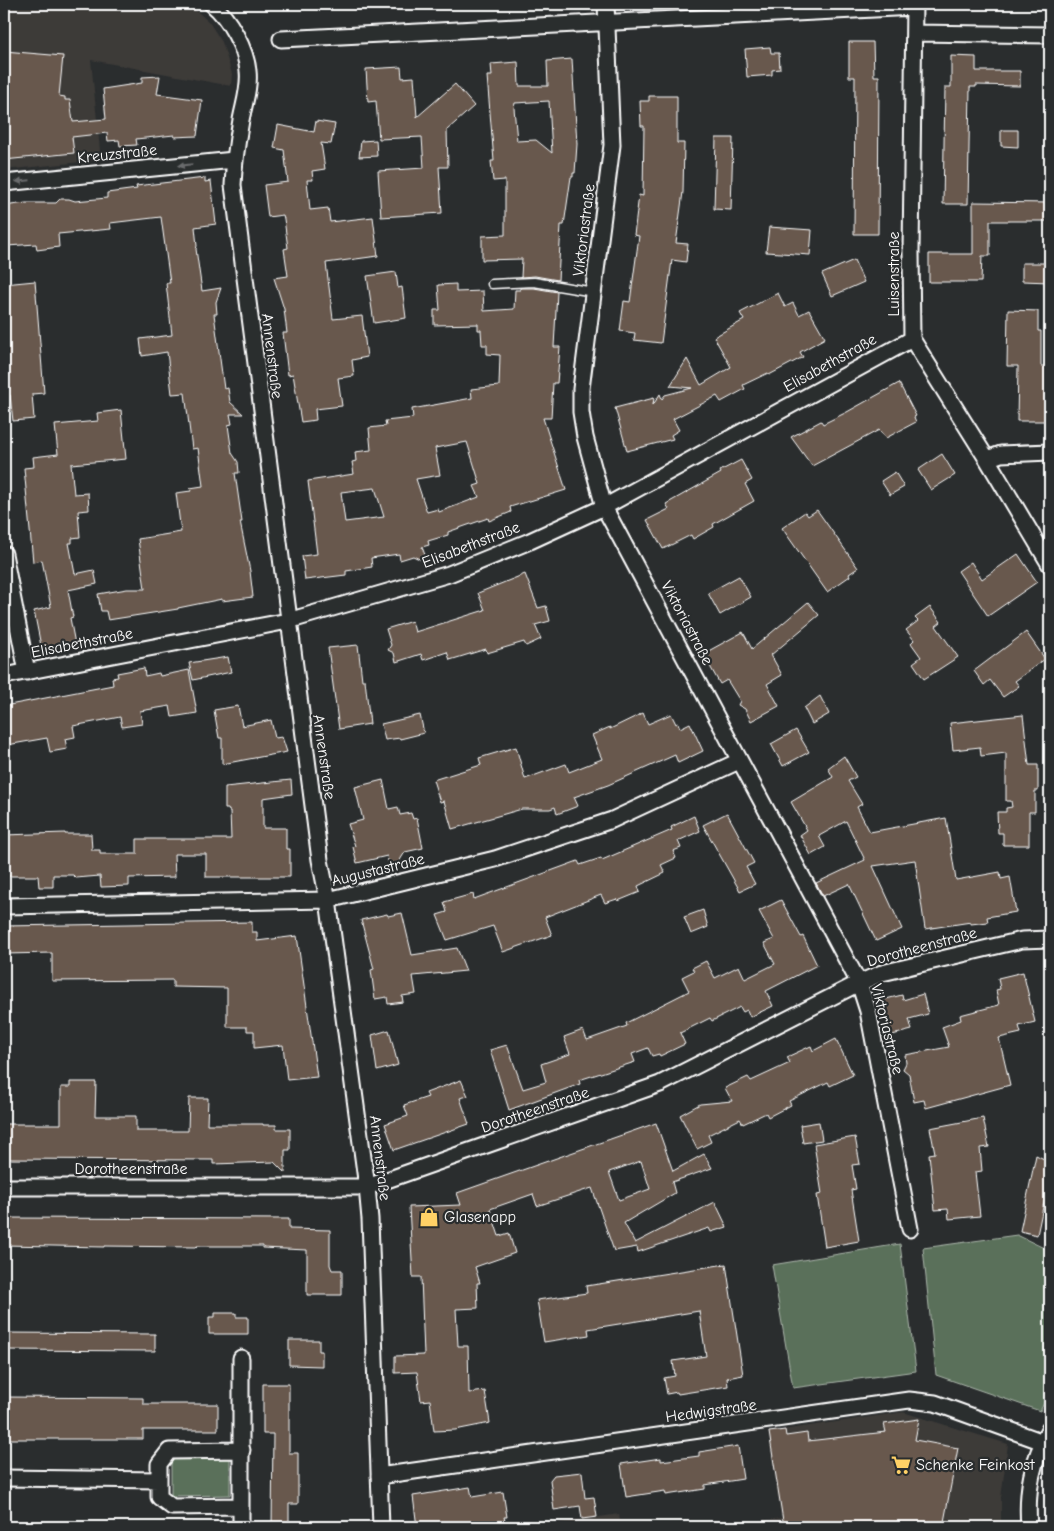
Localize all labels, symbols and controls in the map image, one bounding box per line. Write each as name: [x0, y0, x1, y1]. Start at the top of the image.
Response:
street label: Kreuzstraße: [76, 141, 158, 167]
one-way arrow: [177, 161, 193, 169]
one-way arrow: [15, 177, 31, 185]
street label: Viktoriastraße: [569, 183, 599, 277]
street label: Luisenstraße: [885, 231, 903, 317]
street label: Annenstraße: [258, 312, 286, 400]
street label: Elisabethstraße: [780, 330, 880, 396]
street label: Elisabethstraße: [420, 518, 522, 572]
street label: Viktoriastraße: [657, 578, 717, 668]
street label: Elisabethstraße: [30, 624, 134, 662]
street label: Annenstraße: [309, 713, 339, 801]
street label: Augustastraße: [330, 850, 426, 890]
street label: Dorotheenstraße: [865, 924, 979, 970]
street label: Viktoriastraße: [867, 982, 907, 1076]
street label: Dorotheenstraße: [479, 1083, 591, 1137]
street label: Annenstraße: [366, 1114, 394, 1202]
street label: Dorotheenstraße: [75, 1160, 187, 1178]
shop icon: Glasenapp: [418, 1206, 440, 1228]
place label: Glasenapp: [444, 1208, 516, 1226]
street label: Hedwigstraße: [664, 1396, 758, 1426]
supermarket icon: Schenke Feinkost: [890, 1454, 912, 1476]
place label: Schenke Feinkost: [916, 1456, 1035, 1474]

